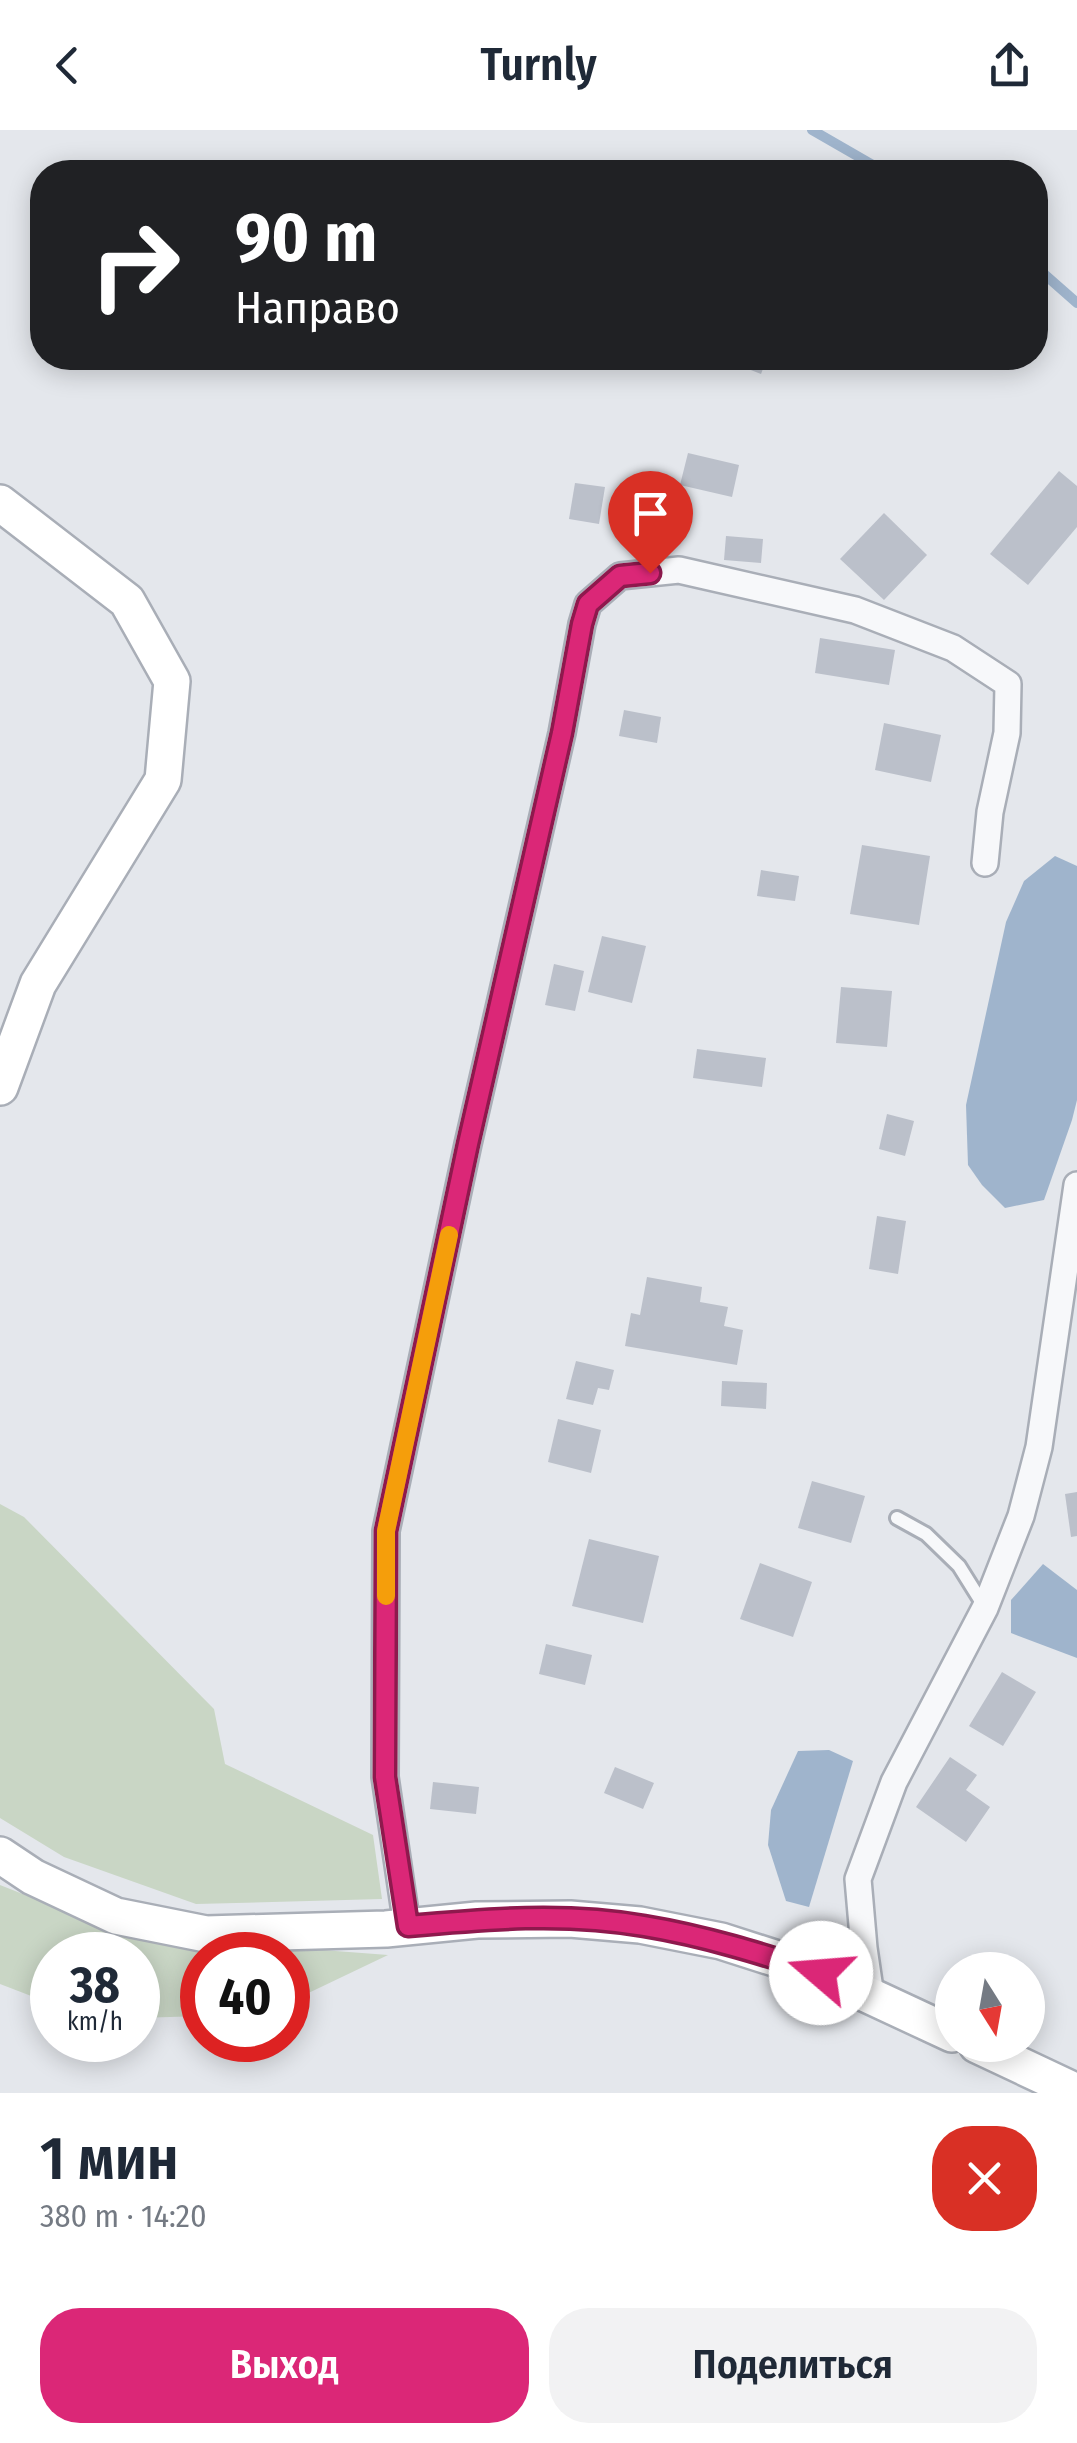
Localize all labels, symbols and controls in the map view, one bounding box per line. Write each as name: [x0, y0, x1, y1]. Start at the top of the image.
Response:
icon: back: [40, 38, 95, 93]
text: Turnly: [480, 38, 597, 92]
icon: share: [982, 38, 1037, 93]
text: 90 m: [235, 196, 377, 280]
icon: right: [70, 200, 200, 330]
text: Направо: [235, 281, 400, 335]
pin: [608, 471, 693, 574]
icon: arrive: [623, 486, 678, 541]
position arrow: [769, 1921, 873, 2025]
speed limit sign: 40: [180, 1932, 310, 2062]
north arrow: [935, 1952, 1045, 2062]
map controls: [935, 1952, 1045, 2062]
text: 38: [70, 1955, 120, 2015]
text: km/h: [67, 2007, 123, 2037]
text: 1 мин: [40, 2123, 179, 2195]
button: close: [932, 2126, 1037, 2231]
text: 380 m · 14:20: [40, 2197, 207, 2235]
button: Выход: [40, 2308, 529, 2423]
button: Поделиться: [549, 2308, 1037, 2423]

